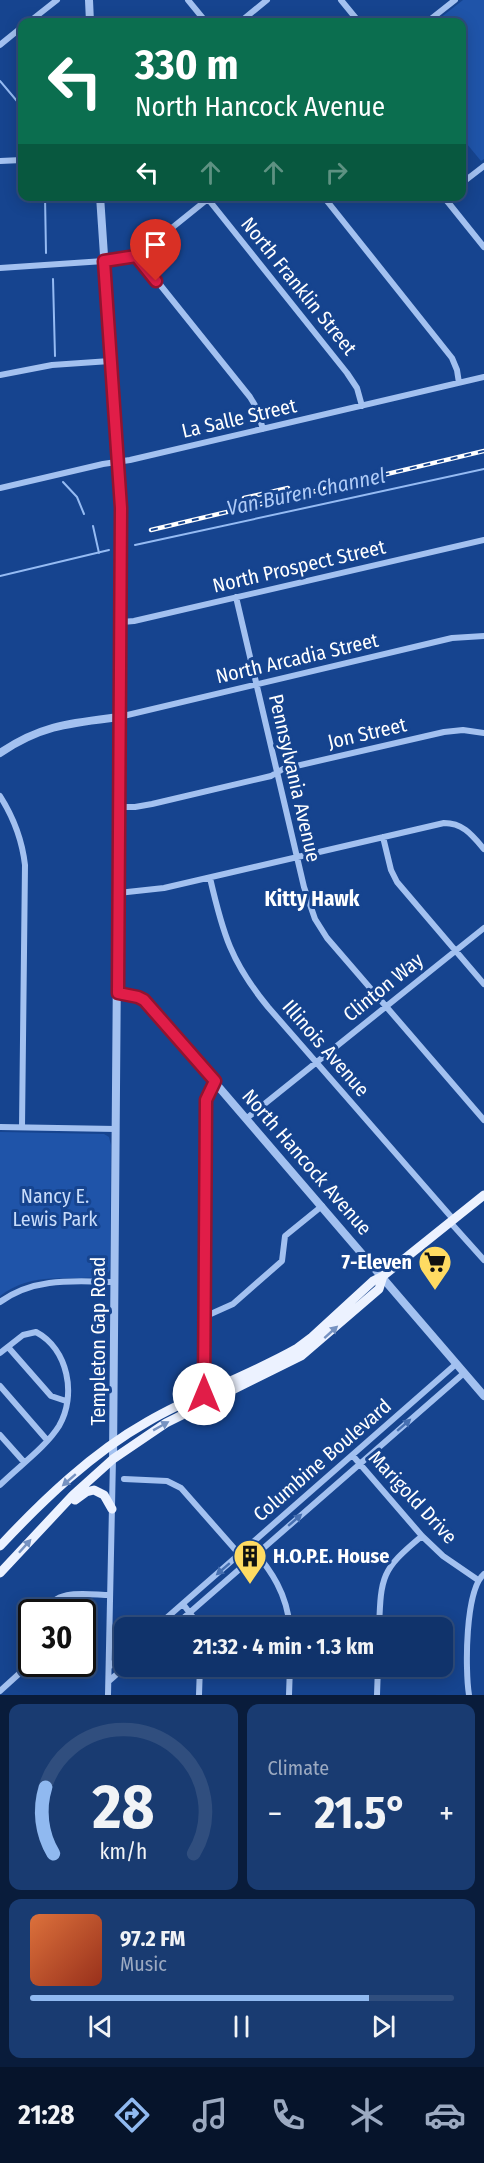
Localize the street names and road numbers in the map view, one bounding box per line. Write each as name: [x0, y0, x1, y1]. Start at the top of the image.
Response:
street label: North Franklin Street: [236, 212, 362, 360]
street label: La Salle Street: [179, 393, 299, 443]
street label: North Prospect Street: [210, 534, 388, 598]
street label: North Arcadia Street: [213, 628, 381, 688]
street label: Pennsylvania Avenue: [264, 692, 326, 864]
street label: Jon Street: [325, 712, 409, 754]
street label: Clinton Way: [338, 948, 428, 1026]
street label: Illinois Avenue: [277, 995, 375, 1101]
street label: North Hancock Avenue: [237, 1084, 377, 1240]
street label: Templeton Gap Road: [86, 1256, 110, 1426]
street label: Columbine Boulevard: [248, 1394, 396, 1526]
street label: Marigold Drive: [364, 1445, 462, 1549]

